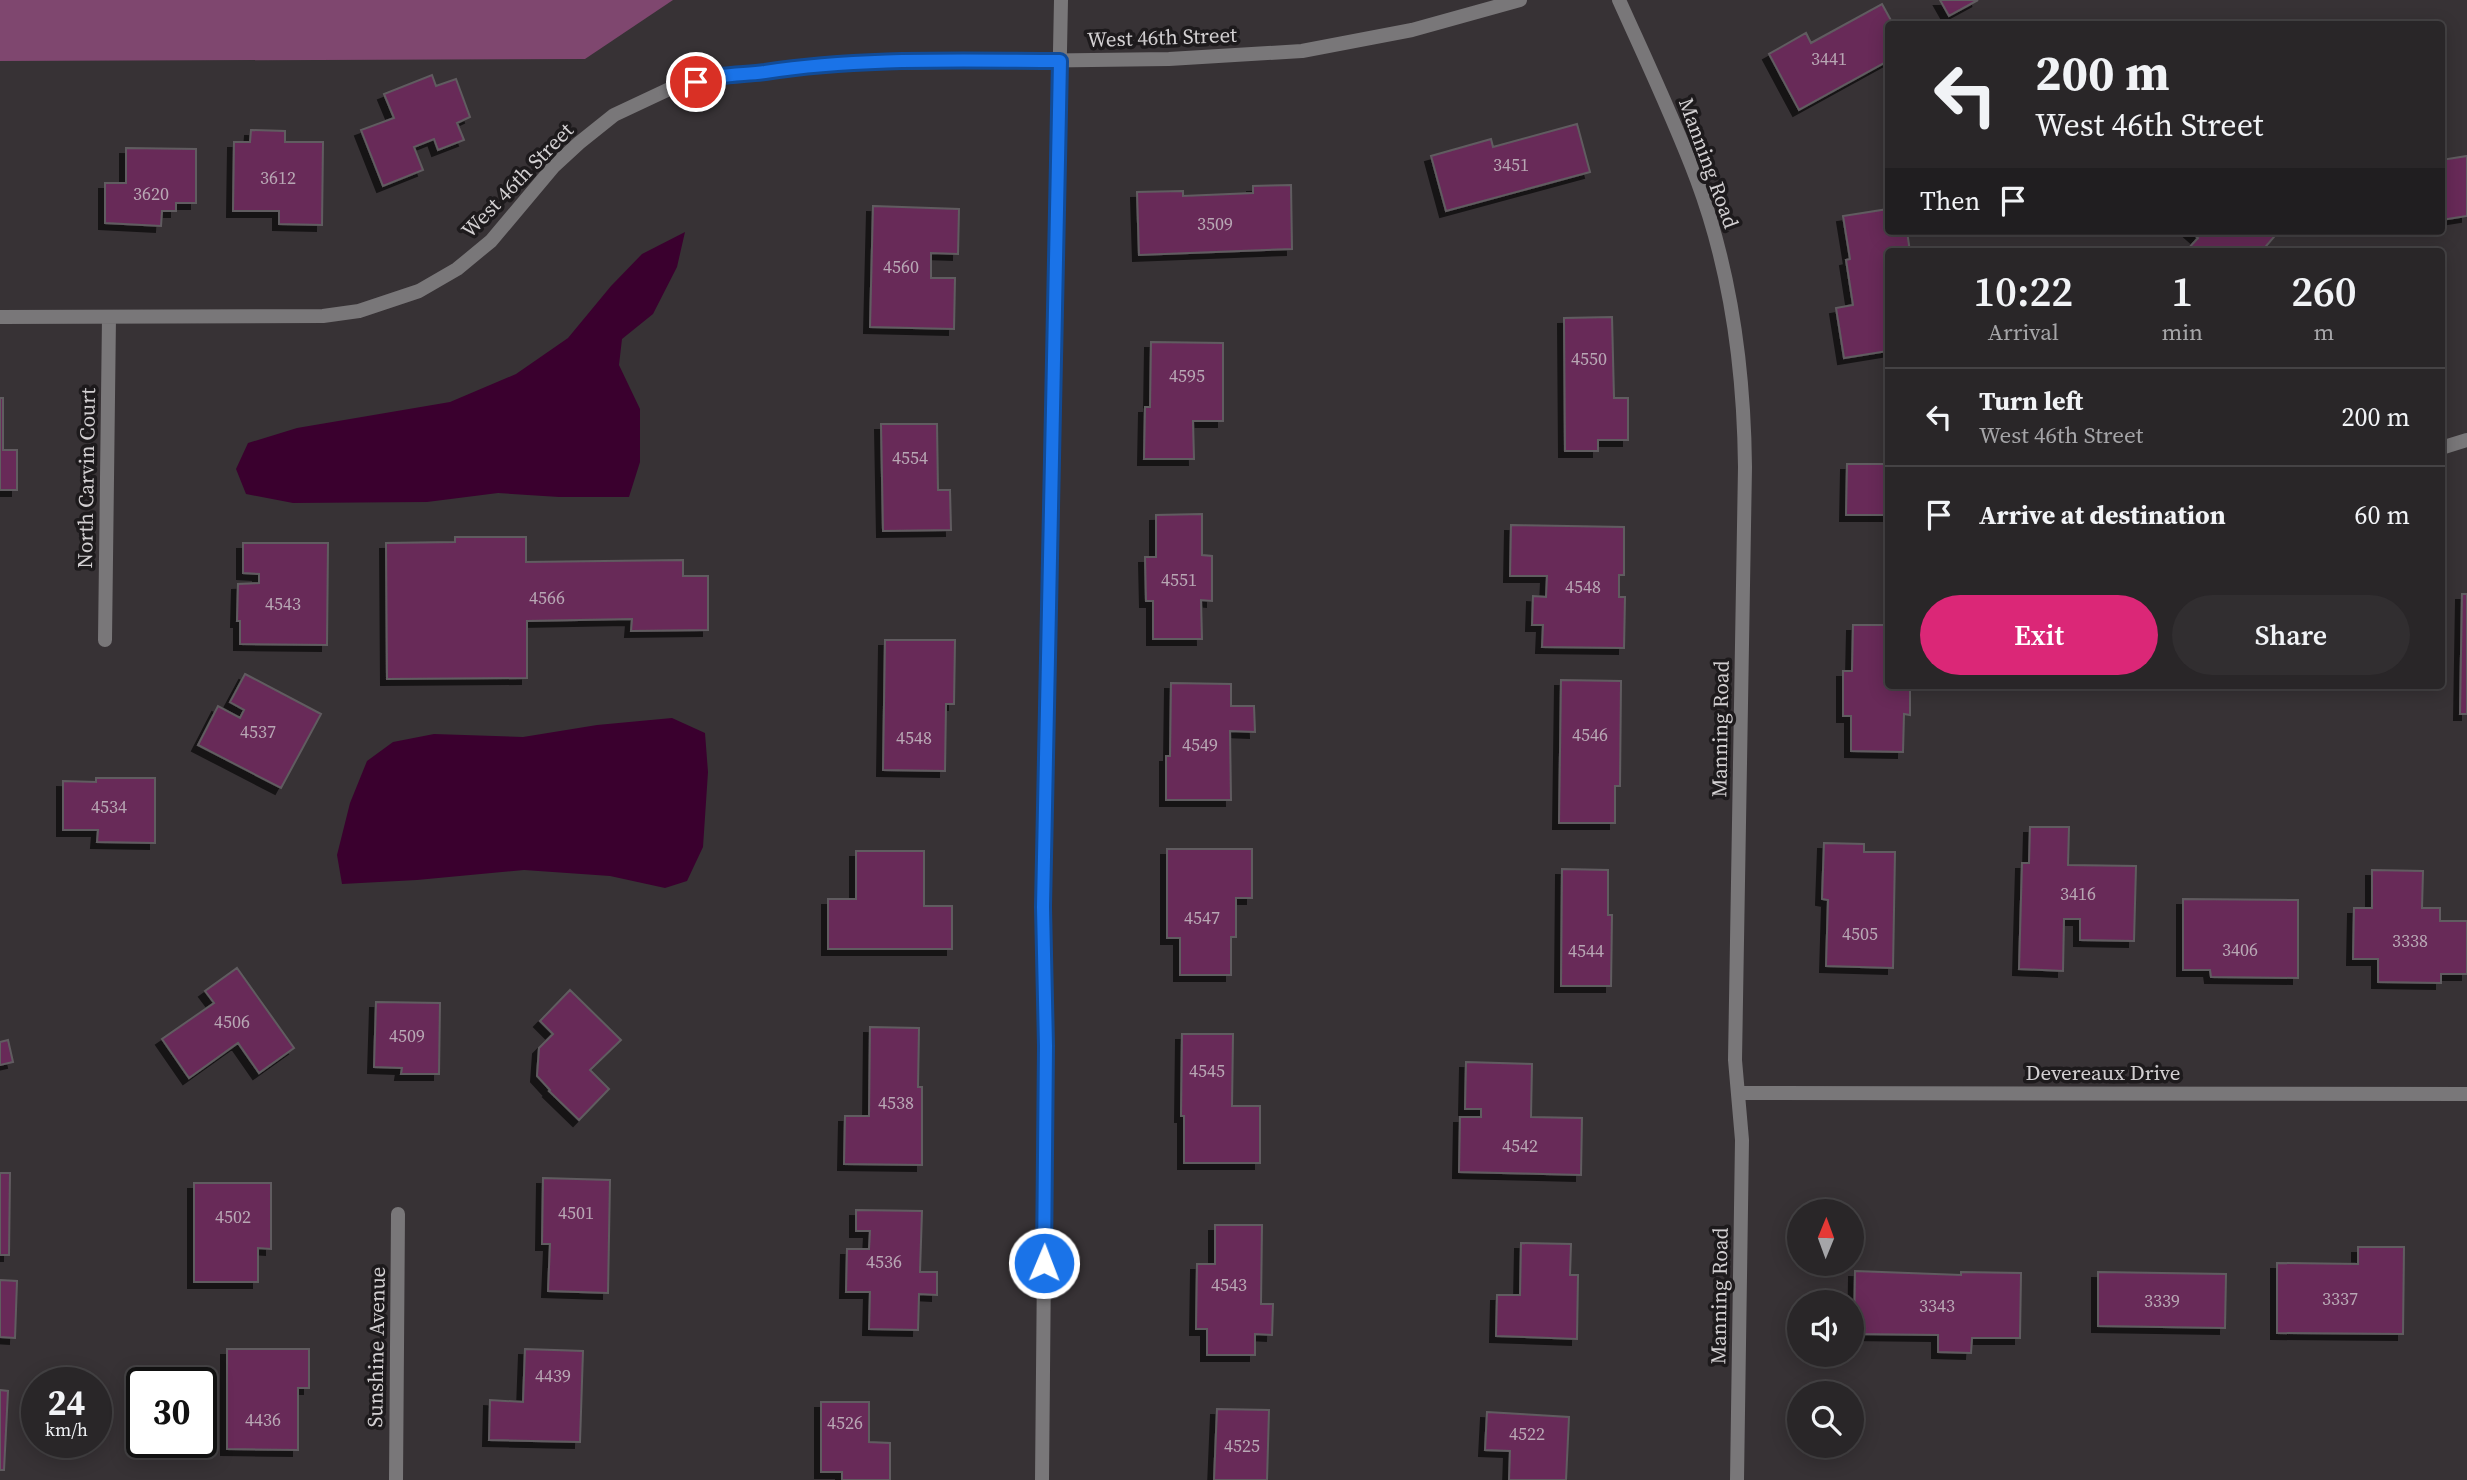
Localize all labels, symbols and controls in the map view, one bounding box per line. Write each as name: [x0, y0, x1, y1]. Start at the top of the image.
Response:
street label: West 46th Street: [1087, 20, 1238, 54]
text: 200 m: [2035, 39, 2170, 106]
house number: 3441: [1811, 46, 1847, 71]
icon: left: [1920, 49, 2011, 140]
pin: [666, 52, 726, 112]
icon: arrive: [677, 63, 715, 101]
street label: Manning Road: [1672, 94, 1746, 232]
text: West 46th Street: [2035, 103, 2263, 147]
street label: West 46th Street: [455, 116, 580, 244]
house number: 3451: [1493, 152, 1529, 177]
house number: 3612: [260, 165, 296, 190]
house number: 3620: [133, 181, 169, 206]
icon: arrive: [1994, 182, 2032, 220]
text: Then: [1920, 183, 1980, 219]
house number: 3509: [1197, 211, 1233, 236]
house number: 4560: [883, 254, 919, 279]
text: 10:22: [1973, 262, 2073, 320]
text: 1: [2171, 262, 2193, 320]
text: 260: [2291, 262, 2357, 320]
text: Arrival: [1988, 316, 2059, 348]
text: min: [2161, 316, 2203, 348]
text: m: [2314, 316, 2334, 348]
house number: 4550: [1571, 346, 1607, 371]
house number: 4595: [1169, 363, 1205, 388]
text: Turn left: [1979, 383, 2083, 419]
street label: North Carvin Court: [70, 387, 102, 569]
icon: left: [1920, 398, 1958, 436]
text: 200 m: [2342, 399, 2410, 435]
text: West 46th Street: [1979, 419, 2143, 451]
house number: 4554: [892, 445, 928, 470]
icon: arrive: [1920, 496, 1958, 534]
text: Arrive at destination: [1979, 497, 2226, 533]
text: 60 m: [2355, 497, 2410, 533]
house number: 4551: [1161, 567, 1197, 592]
house number: 4548: [1565, 574, 1601, 599]
house number: 4566: [529, 585, 565, 610]
house number: 4543: [265, 591, 301, 616]
button: Exit: [1920, 595, 2158, 675]
button: Share: [2172, 595, 2410, 675]
street label: Manning Road: [1704, 660, 1736, 798]
house number: 4537: [240, 719, 276, 744]
house number: 4546: [1572, 722, 1608, 747]
house number: 4548: [896, 725, 932, 750]
house number: 4549: [1182, 732, 1218, 757]
house number: 4534: [91, 794, 127, 819]
house number: 3416: [2060, 881, 2096, 906]
house number: 4547: [1184, 905, 1220, 930]
house number: 4505: [1842, 921, 1878, 946]
house number: 3338: [2392, 928, 2428, 953]
house number: 3406: [2222, 937, 2258, 962]
house number: 4544: [1568, 938, 1604, 963]
house number: 4506: [214, 1009, 250, 1034]
house number: 4509: [389, 1023, 425, 1048]
house number: 4545: [1189, 1058, 1225, 1083]
street label: Devereaux Drive: [2026, 1058, 2180, 1087]
house number: 4538: [878, 1090, 914, 1115]
house number: 4542: [1502, 1133, 1538, 1158]
north arrow: [1787, 1199, 1864, 1276]
map controls: [1787, 1199, 1864, 1458]
house number: 4501: [558, 1200, 594, 1225]
house number: 4502: [215, 1204, 251, 1229]
position arrow: [1007, 1226, 1081, 1300]
street label: Manning Road: [1703, 1227, 1735, 1365]
house number: 4536: [866, 1249, 902, 1274]
street label: Sunshine Avenue: [360, 1266, 392, 1428]
house number: 4543: [1211, 1272, 1247, 1297]
house number: 3337: [2322, 1286, 2358, 1311]
house number: 3339: [2144, 1288, 2180, 1313]
button: sound: [1787, 1290, 1864, 1367]
house number: 3343: [1919, 1293, 1955, 1318]
house number: 4439: [535, 1363, 571, 1388]
speed limit sign: 30: [126, 1367, 217, 1458]
text: 24: [48, 1379, 85, 1427]
button: search: [1787, 1381, 1864, 1458]
house number: 4436: [245, 1407, 281, 1432]
house number: 4526: [827, 1410, 863, 1435]
text: km/h: [45, 1417, 88, 1442]
house number: 4522: [1509, 1421, 1545, 1446]
house number: 4525: [1224, 1433, 1260, 1458]

